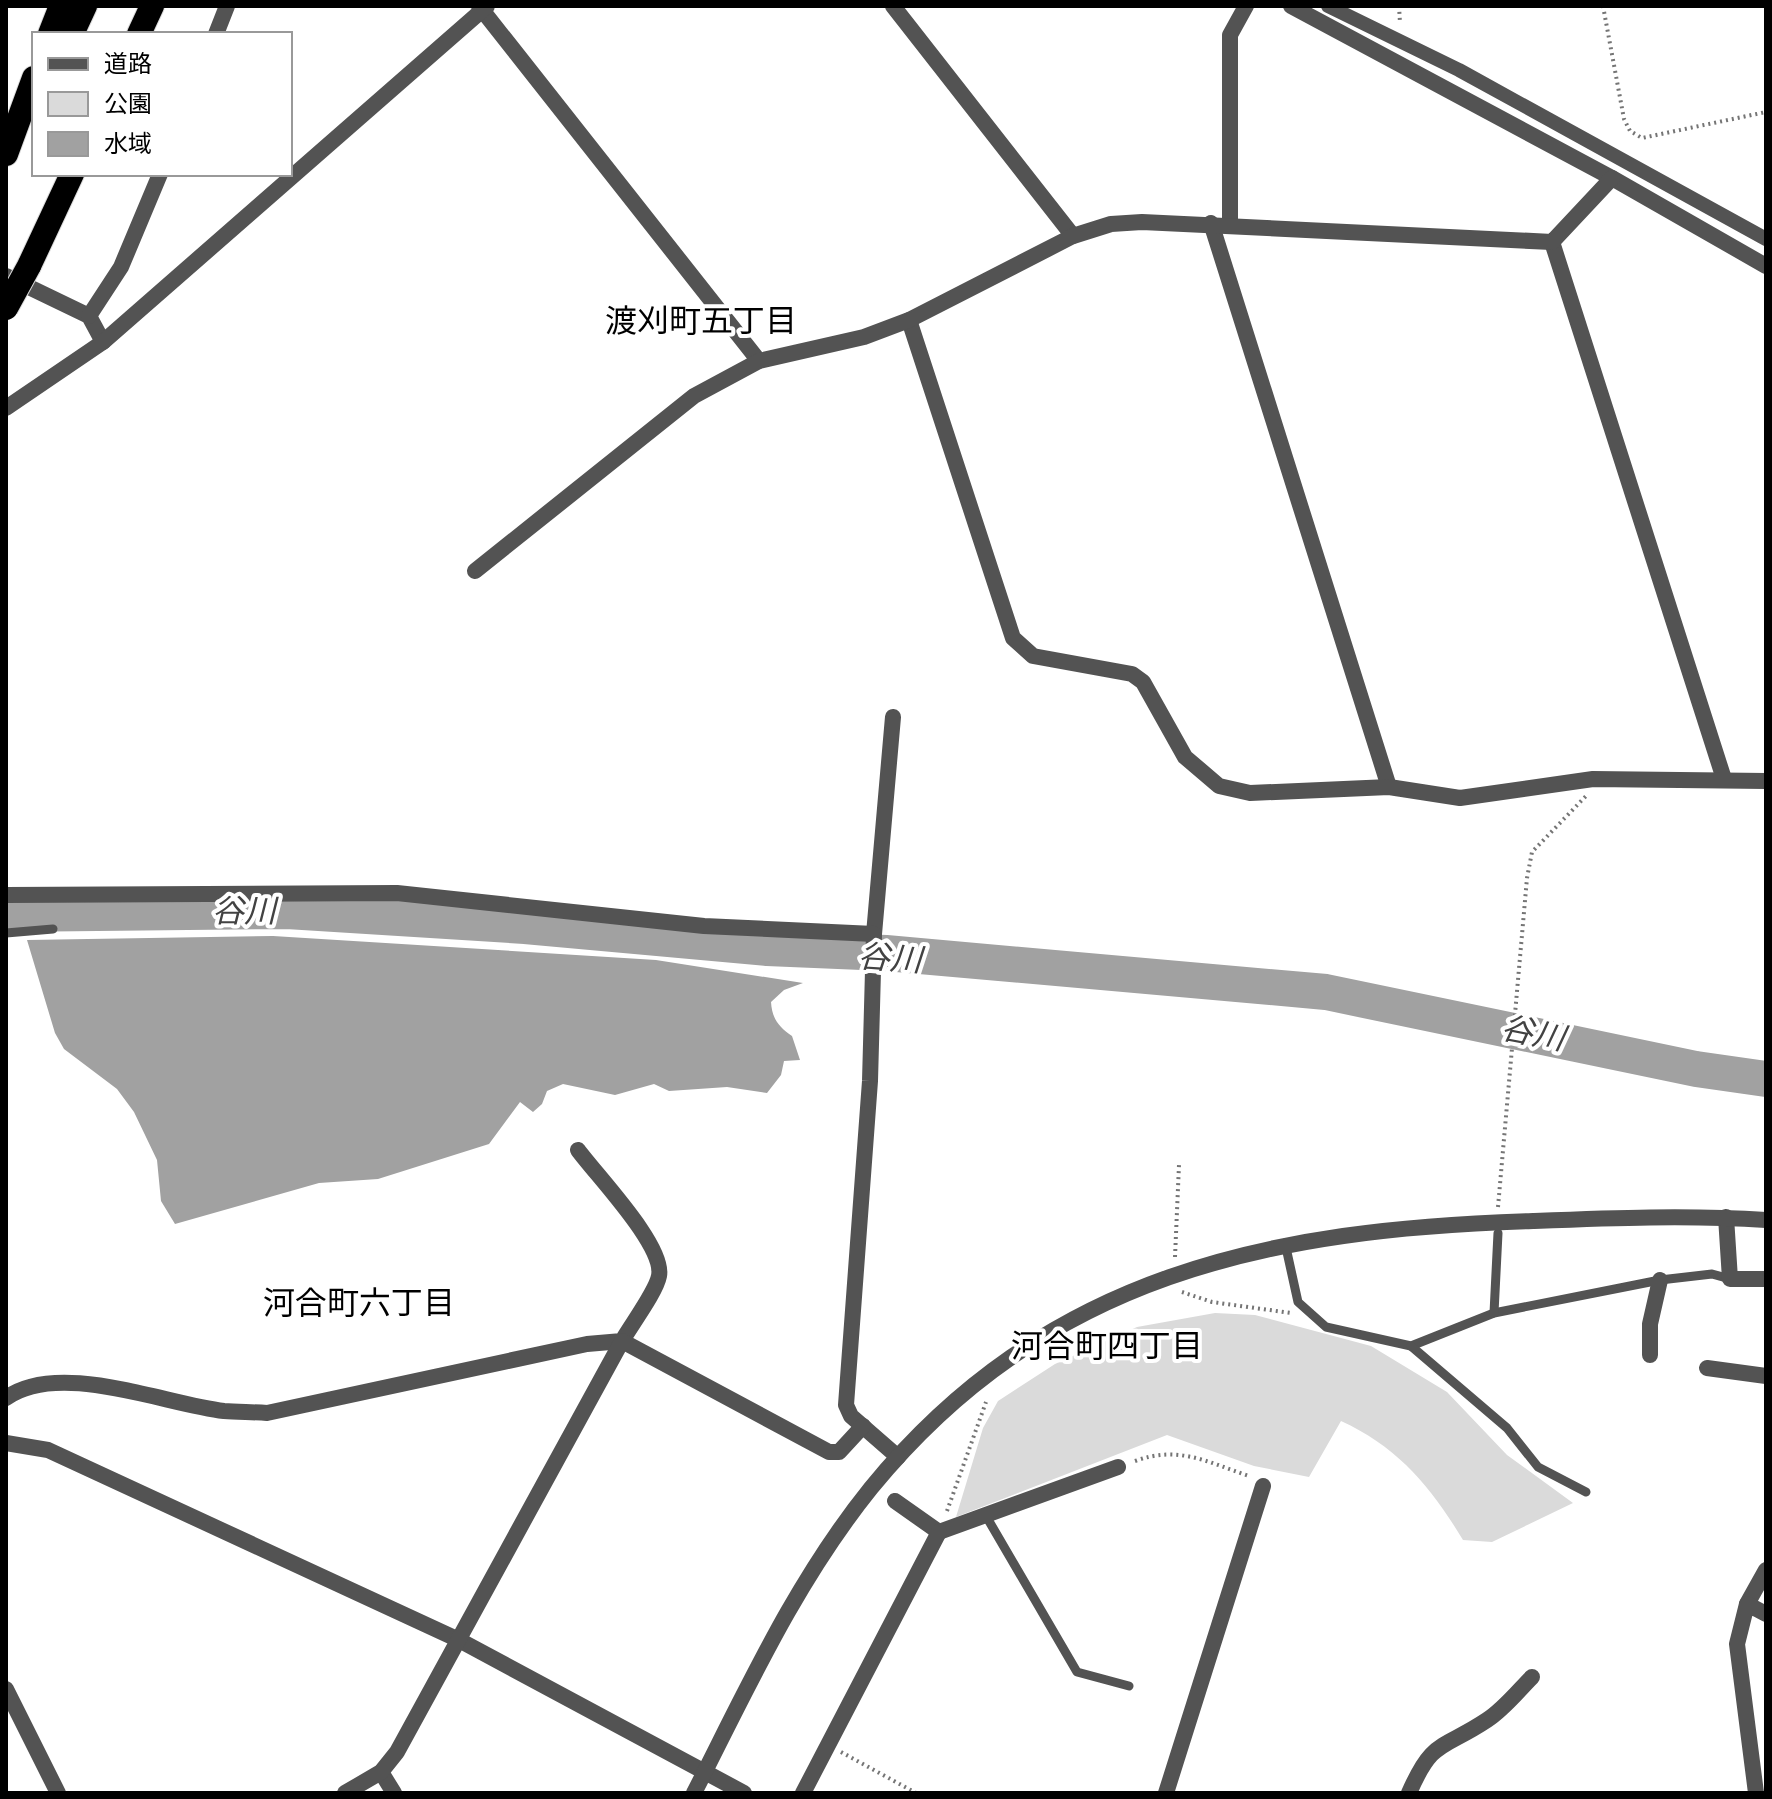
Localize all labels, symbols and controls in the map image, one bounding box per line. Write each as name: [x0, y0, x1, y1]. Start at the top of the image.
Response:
legend: [32, 32, 292, 176]
text: 道路: [104, 45, 152, 81]
text: 公園: [104, 85, 152, 121]
text: 水域: [104, 125, 152, 161]
district label: 渡刈町五丁目: [605, 296, 797, 344]
water label: 谷川: [212, 886, 279, 934]
water label: 谷川: [856, 931, 927, 983]
water label: 谷川: [1497, 1002, 1572, 1062]
district label: 河合町六丁目: [263, 1278, 455, 1326]
district label: 河合町四丁目: [1011, 1321, 1203, 1369]

